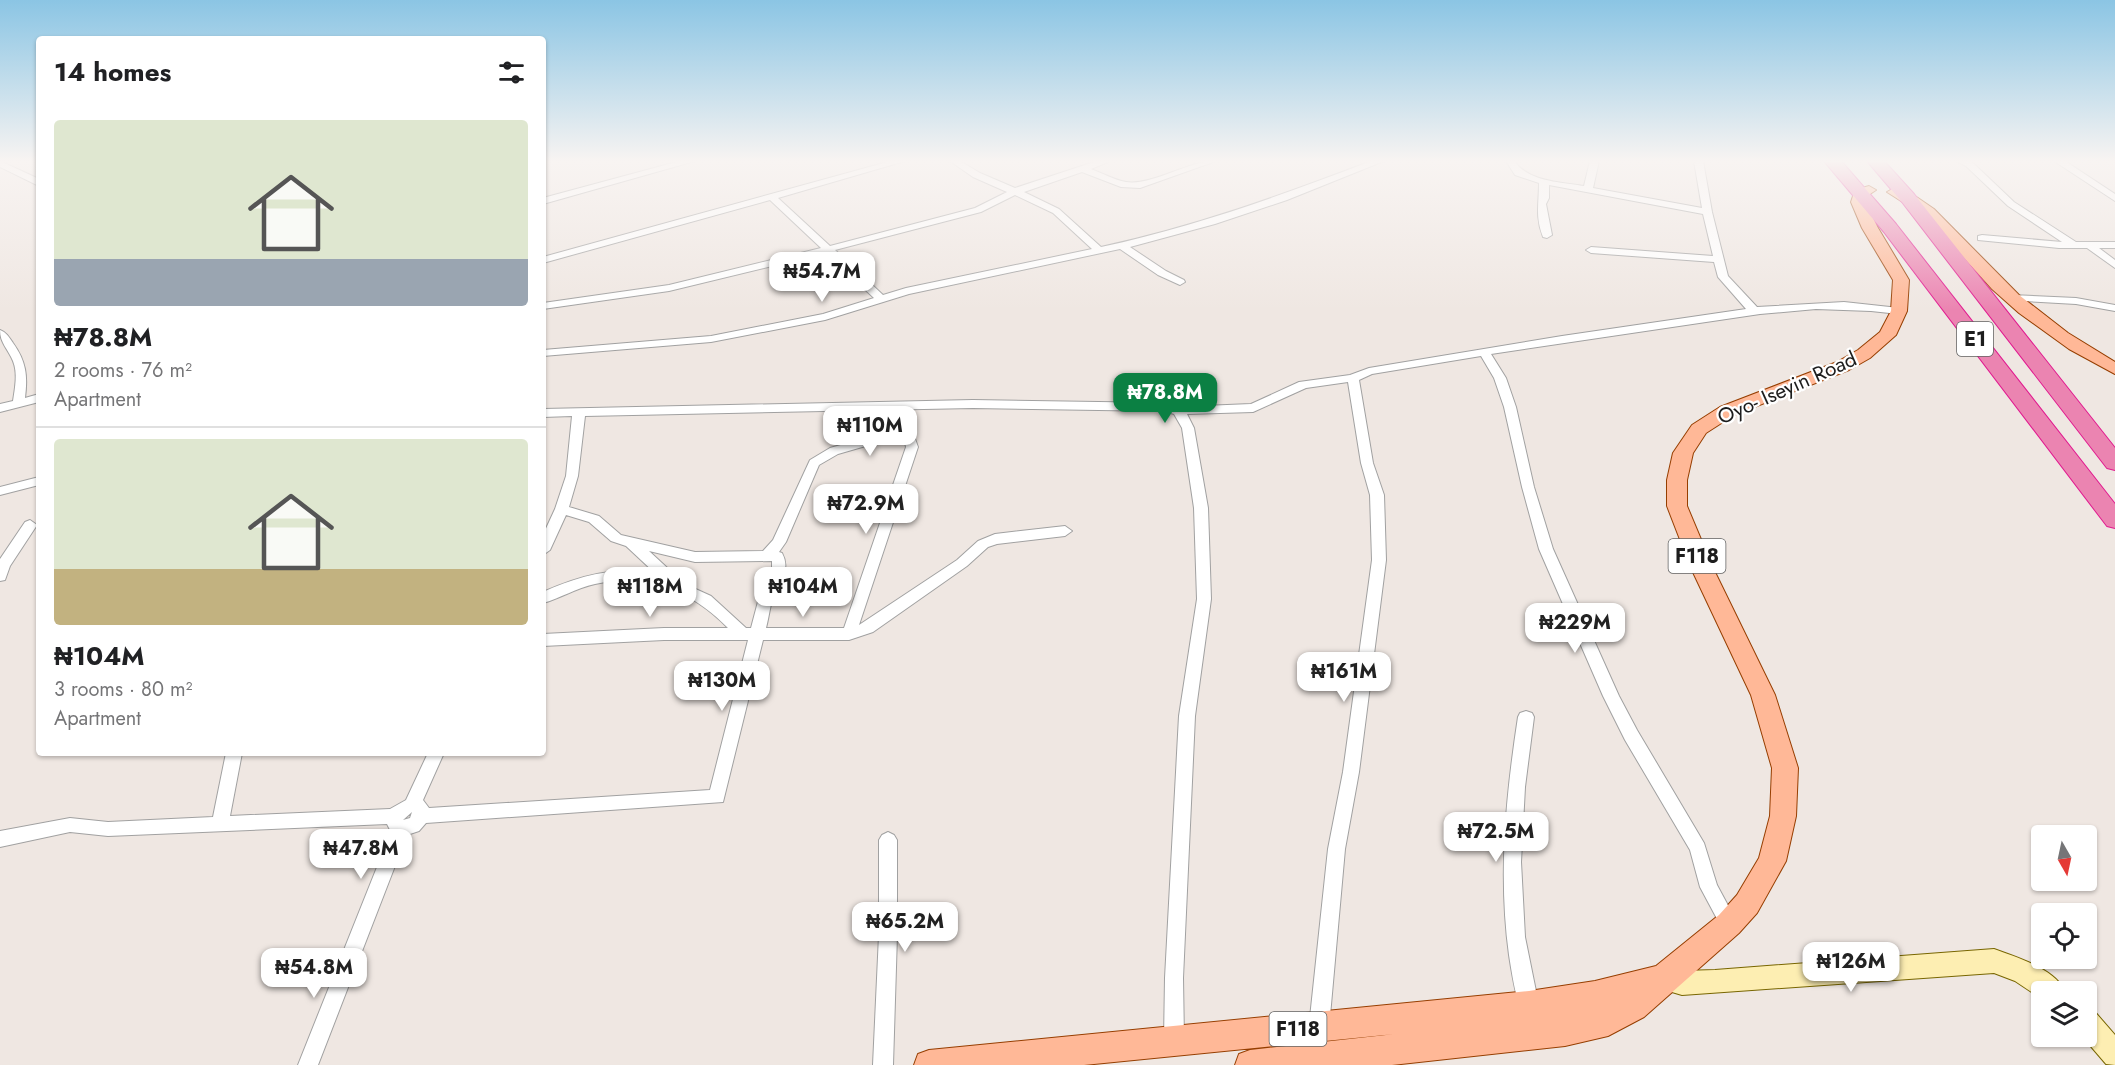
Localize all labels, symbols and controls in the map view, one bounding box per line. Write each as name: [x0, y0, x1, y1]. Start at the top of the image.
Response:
text: 14 homes: [54, 53, 171, 91]
icon: filters: [495, 56, 528, 89]
icon: home: [237, 159, 345, 267]
pin: ₦54.7M: [773, 252, 871, 303]
text: ₦54.7M: [783, 257, 861, 286]
text: ₦78.8M: [54, 318, 152, 356]
road number: E1: [1957, 322, 1993, 356]
street label: Oyo- Iseyin Road: [1713, 344, 1861, 432]
text: 2 rooms · 76 m²: [54, 356, 192, 385]
pin: ₦78.8M: [1116, 373, 1214, 424]
text: ₦78.8M: [1127, 378, 1203, 407]
text: Apartment: [54, 385, 141, 414]
pin: ₦110M: [828, 406, 912, 457]
text: ₦110M: [837, 411, 903, 440]
icon: home: [237, 478, 345, 586]
pin: ₦72.9M: [817, 484, 915, 535]
text: ₦72.9M: [827, 489, 905, 518]
road number: F118: [1668, 539, 1726, 573]
pin: ₦118M: [608, 567, 692, 618]
pin: ₦104M: [761, 567, 845, 618]
text: ₦118M: [617, 572, 683, 601]
text: ₦104M: [768, 572, 838, 601]
pin: ₦229M: [1533, 603, 1617, 654]
text: ₦229M: [1539, 608, 1611, 637]
text: ₦104M: [54, 637, 145, 675]
pin: ₦161M: [1302, 652, 1386, 703]
text: ₦161M: [1311, 657, 1377, 686]
pin: ₦130M: [680, 661, 764, 712]
text: ₦130M: [688, 666, 756, 695]
text: 3 rooms · 80 m²: [54, 675, 192, 704]
text: Apartment: [54, 704, 141, 733]
pin: ₦72.5M: [1447, 812, 1545, 863]
text: ₦72.5M: [1458, 817, 1534, 846]
north arrow: [2031, 825, 2097, 891]
map controls: [2031, 825, 2097, 1047]
pin: ₦47.8M: [312, 829, 410, 880]
text: ₦47.8M: [323, 834, 399, 863]
pin: ₦65.2M: [856, 902, 954, 953]
button: locate: [2031, 903, 2097, 969]
text: ₦65.2M: [866, 907, 944, 936]
pin: ₦126M: [1809, 942, 1893, 993]
text: ₦126M: [1817, 947, 1885, 976]
pin: ₦54.8M: [265, 948, 363, 999]
text: ₦54.8M: [275, 953, 353, 982]
button: layers: [2031, 981, 2097, 1047]
road number: F118: [1270, 1012, 1326, 1046]

